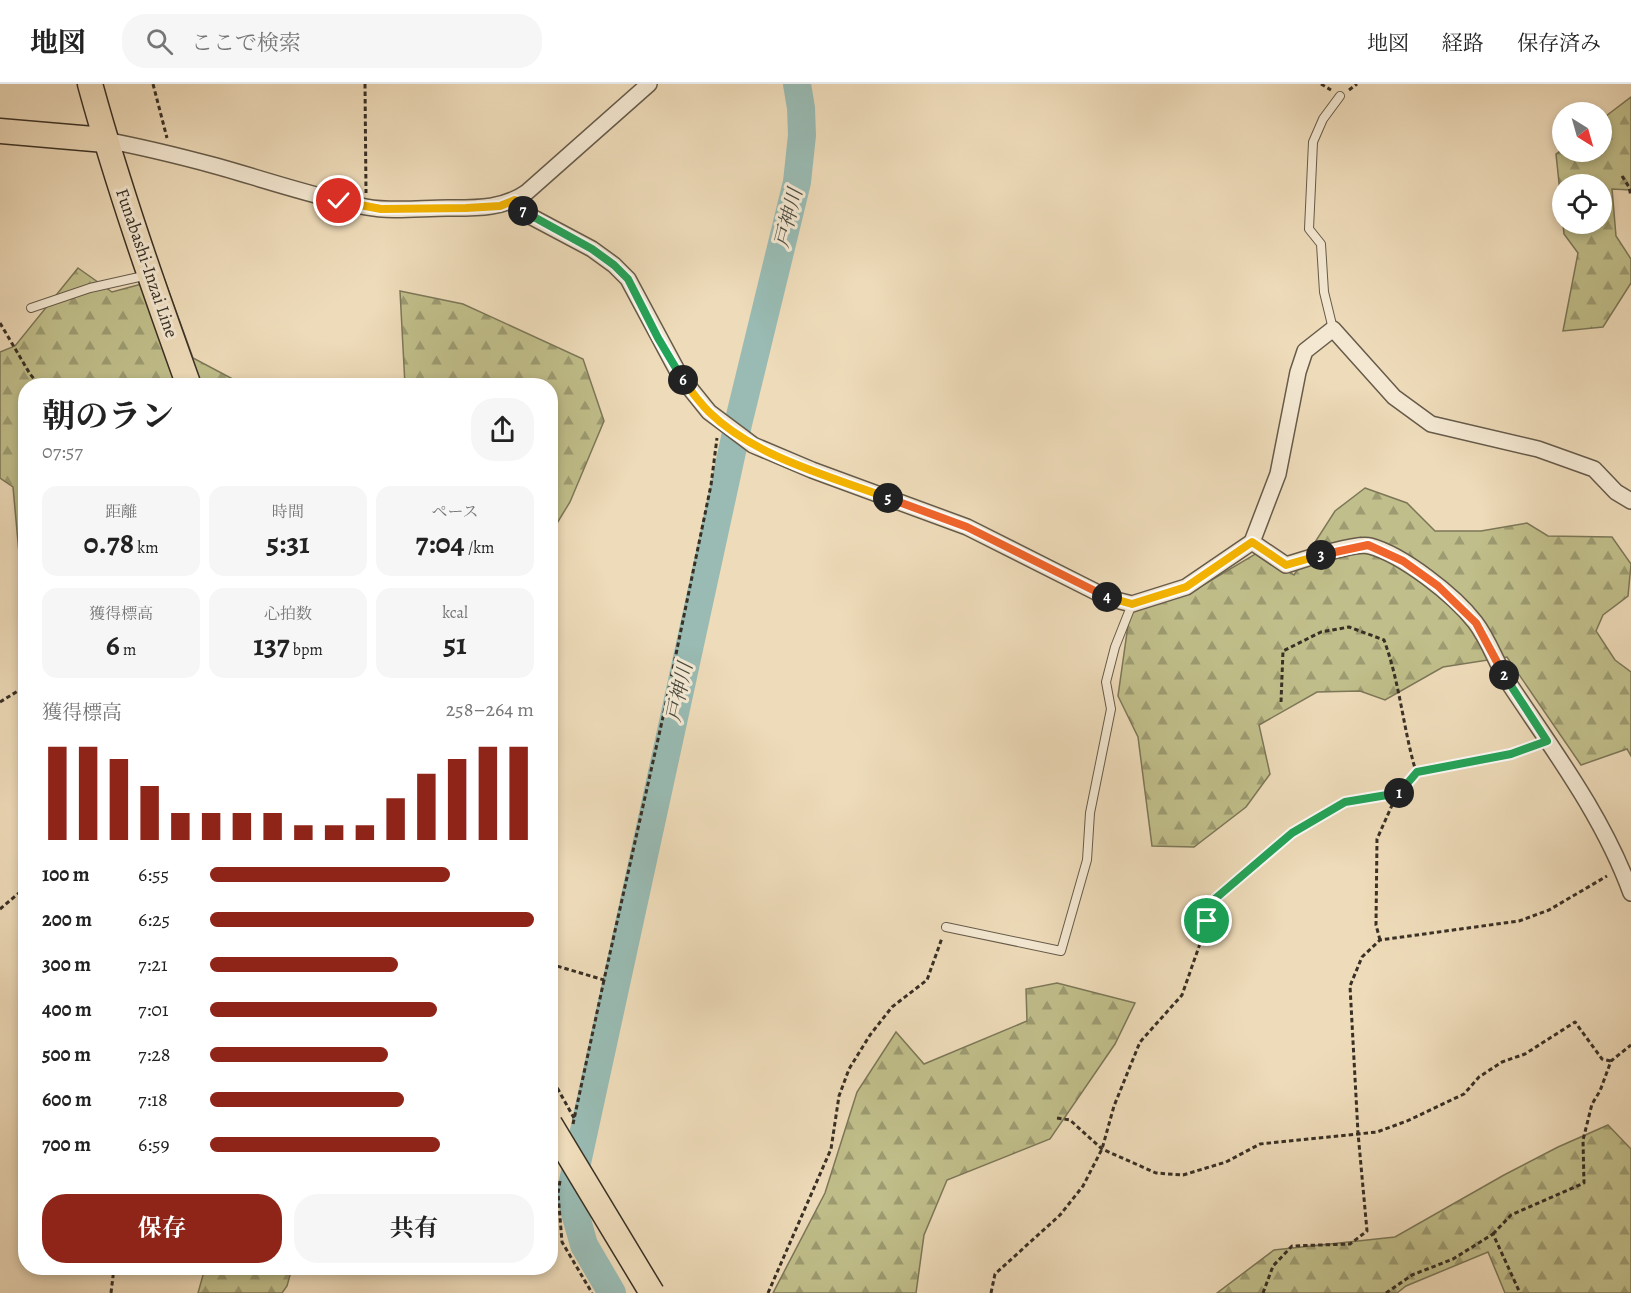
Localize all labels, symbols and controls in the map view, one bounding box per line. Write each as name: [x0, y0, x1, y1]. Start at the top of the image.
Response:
search box: [122, 14, 542, 68]
text: 地図: [30, 24, 86, 62]
icon: search: [143, 25, 176, 58]
text: ここで検索: [191, 28, 301, 58]
text: 地図: [1367, 29, 1409, 57]
text: 経路: [1442, 29, 1484, 57]
text: 保存済み: [1517, 29, 1601, 57]
north arrow: [1552, 102, 1612, 162]
map controls: [1552, 102, 1612, 234]
button: locate: [1552, 174, 1612, 234]
pin: [313, 175, 364, 226]
icon: check: [322, 184, 355, 217]
water label: 戸神川: [768, 184, 809, 250]
street label: Funabashi-Inzai Line: [110, 185, 184, 341]
pin: 7: [508, 196, 538, 226]
text: 7: [520, 200, 526, 222]
pin: 6: [668, 365, 698, 395]
text: 6: [679, 369, 687, 391]
text: 朝のラン: [42, 393, 174, 438]
button: share: [471, 398, 534, 461]
text: 07:57: [42, 438, 83, 465]
pin: 5: [873, 483, 903, 513]
text: 5: [885, 487, 891, 509]
text: 距離: [105, 501, 137, 523]
text: 時間: [272, 501, 304, 523]
text: ペース: [431, 501, 479, 523]
text: 0.78: [84, 523, 134, 563]
text: 5:31: [266, 523, 310, 563]
text: 7:04: [416, 523, 465, 563]
text: km: [134, 537, 159, 559]
text: /km: [465, 537, 494, 559]
pin: 3: [1306, 540, 1336, 570]
text: 3: [1318, 544, 1324, 566]
pin: 4: [1092, 582, 1122, 612]
text: 4: [1103, 586, 1111, 608]
text: kcal: [442, 602, 468, 624]
text: 獲得標高: [89, 603, 153, 625]
text: 心拍数: [264, 603, 312, 625]
text: 51: [443, 624, 467, 664]
text: 6: [106, 625, 120, 665]
text: 137: [253, 625, 290, 665]
text: m: [120, 639, 136, 661]
text: bpm: [290, 639, 323, 661]
water label: 戸神川: [660, 658, 699, 724]
pin: 2: [1489, 660, 1519, 690]
text: 2: [1500, 664, 1508, 686]
text: 258–264 m: [446, 696, 534, 723]
text: 獲得標高: [42, 699, 122, 726]
pin: 1: [1384, 778, 1414, 808]
text: 1: [1396, 782, 1402, 804]
text: 100 m: [42, 861, 90, 888]
text: 6:55: [138, 861, 169, 888]
pin: [1181, 895, 1232, 946]
icon: arrive: [1190, 904, 1223, 937]
text: 200 m: [42, 906, 92, 933]
text: 6:25: [138, 906, 170, 933]
text: 300 m: [42, 951, 91, 978]
text: 7:21: [138, 951, 168, 978]
text: 400 m: [42, 996, 92, 1023]
text: 7:01: [138, 996, 169, 1023]
text: 500 m: [42, 1041, 91, 1068]
text: 7:28: [138, 1041, 170, 1068]
text: 600 m: [42, 1086, 92, 1113]
text: 7:18: [138, 1086, 168, 1113]
text: 700 m: [42, 1131, 91, 1158]
text: 6:59: [138, 1131, 170, 1158]
button: 保存: [42, 1194, 282, 1263]
button: 共有: [294, 1194, 534, 1263]

